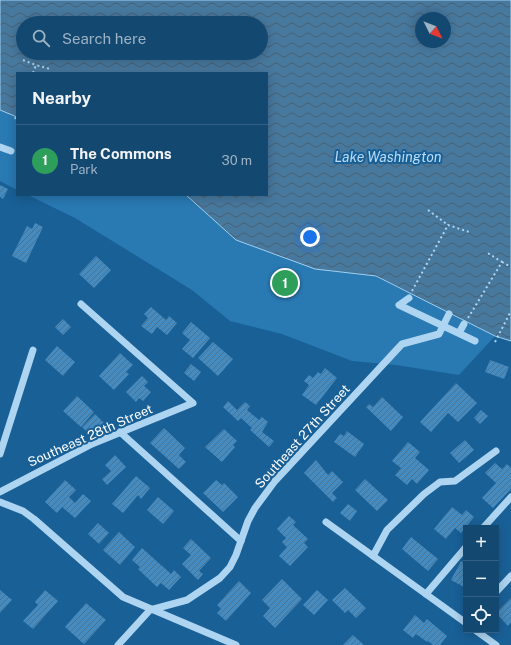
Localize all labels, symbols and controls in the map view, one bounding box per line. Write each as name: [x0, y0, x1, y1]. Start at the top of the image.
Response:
north arrow: [415, 12, 451, 48]
search box: [16, 16, 268, 60]
icon: search: [30, 27, 52, 49]
text: Search here: [62, 30, 146, 47]
text: Nearby: [32, 88, 91, 108]
text: The Commons: [70, 145, 172, 162]
water label: Lake Washington: [334, 149, 442, 165]
text: 1: [42, 153, 48, 168]
text: 30 m: [222, 153, 252, 168]
text: Park: [70, 162, 98, 177]
your location: [300, 227, 320, 247]
pin: 1: [272, 268, 298, 298]
street label: Southeast 27th Street: [252, 381, 353, 491]
street label: Southeast 28th Street: [25, 401, 155, 470]
map controls: [463, 525, 499, 633]
button: +: [463, 525, 499, 561]
button: −: [463, 561, 499, 597]
button: locate: [463, 597, 499, 633]

